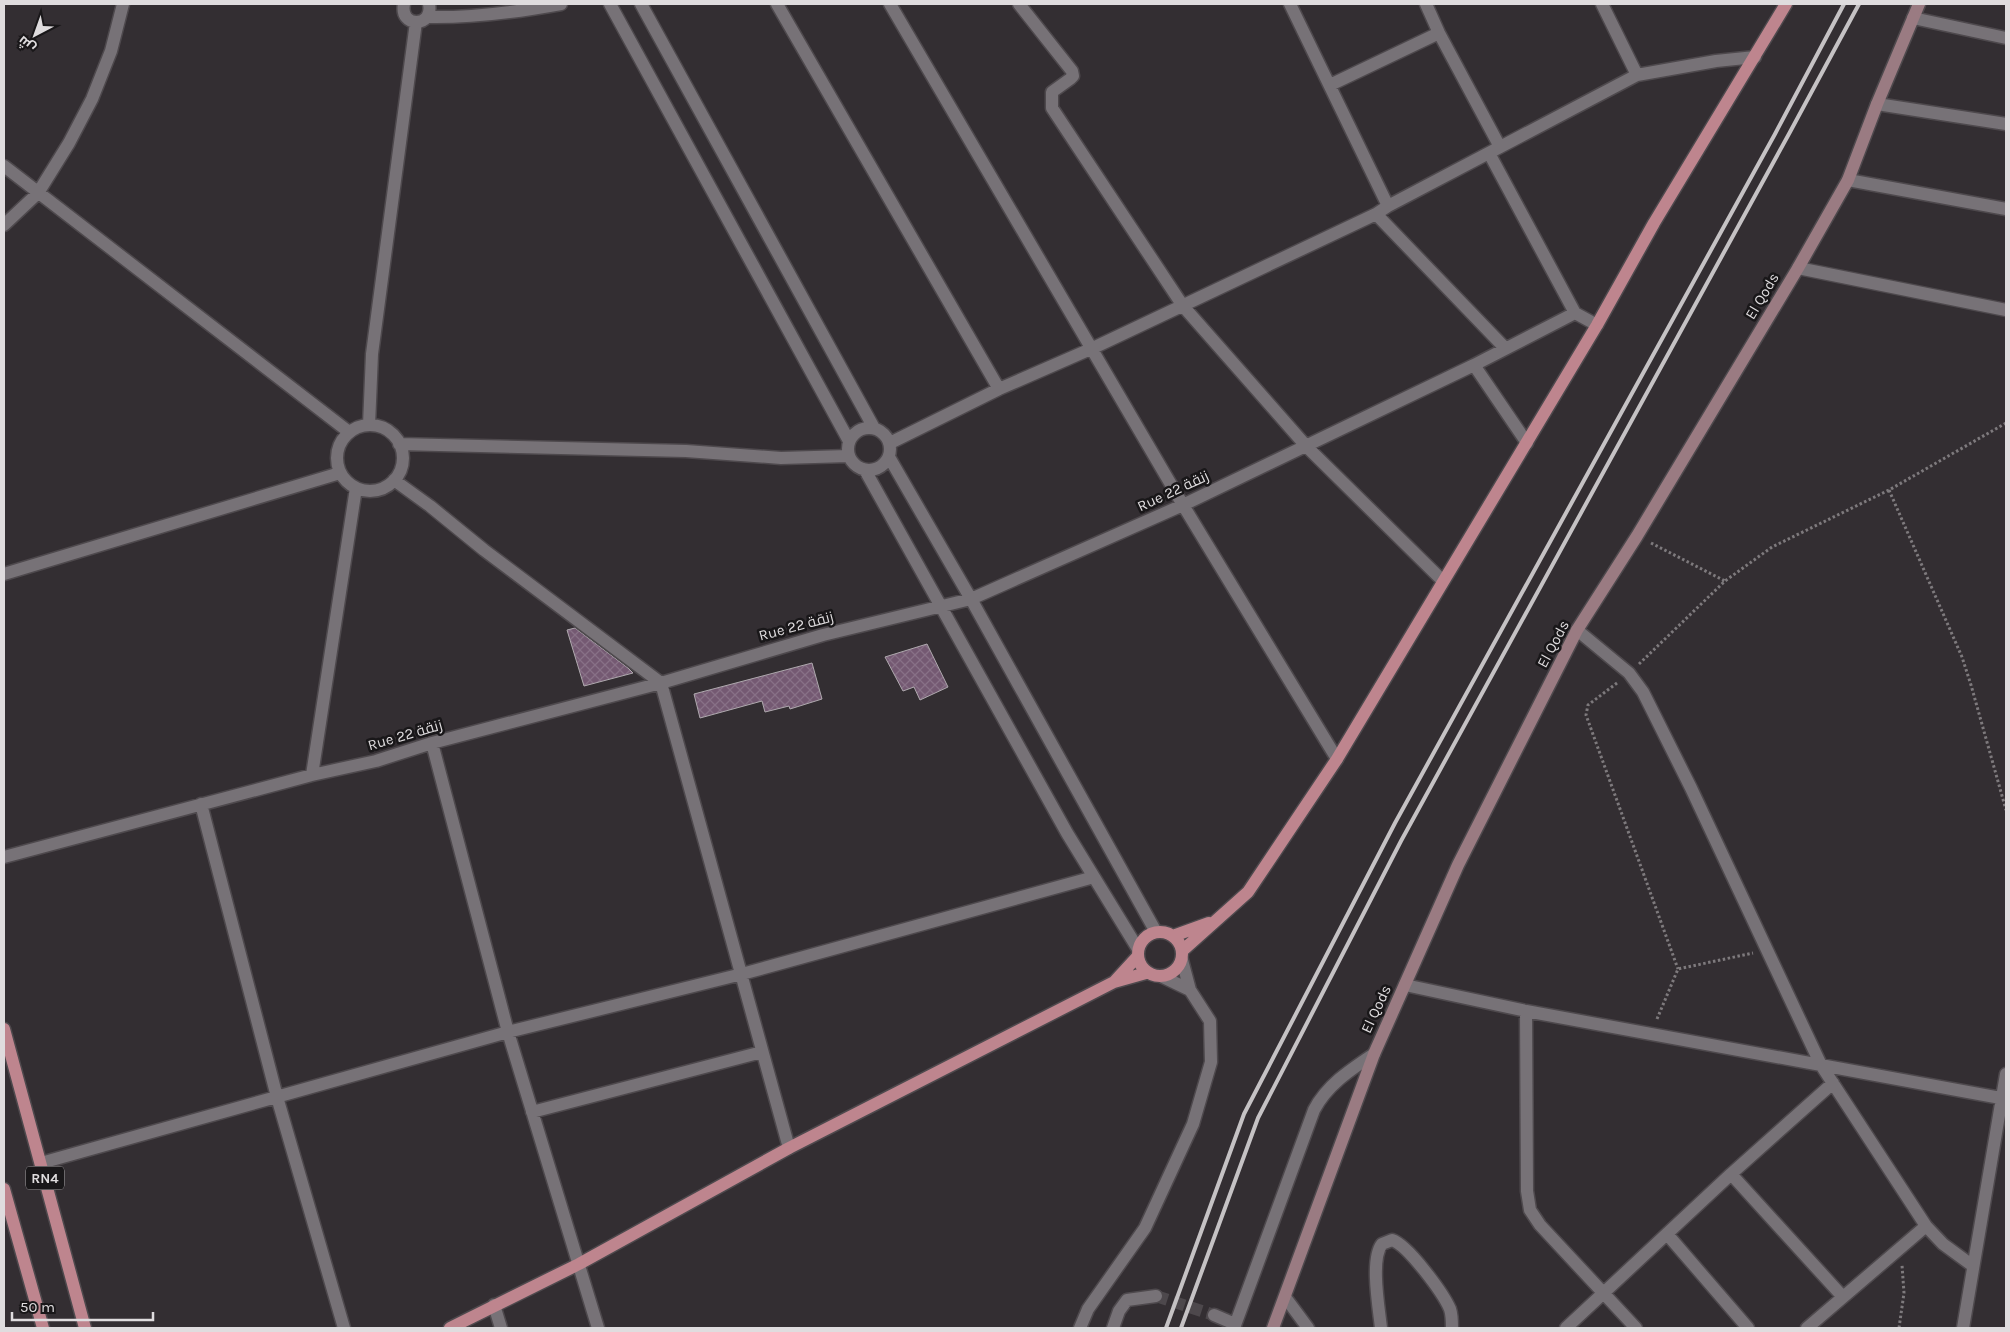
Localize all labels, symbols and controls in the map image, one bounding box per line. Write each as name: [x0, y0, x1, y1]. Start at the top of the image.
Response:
north arrow: [10, 10, 60, 60]
text: ش: [14, 32, 39, 57]
street label: El Qods: [1741, 270, 1783, 322]
street label: Rue 22 زنقة: [1134, 467, 1212, 515]
street label: Rue 22 زنقة: [757, 607, 835, 645]
street label: El Qods: [1533, 617, 1573, 671]
street label: Rue 22 زنقة: [366, 716, 444, 754]
street label: El Qods: [1357, 982, 1395, 1036]
road number: RN4: [26, 1166, 64, 1190]
scale bar: [12, 1290, 154, 1322]
text: 50 m: [20, 1298, 55, 1316]

